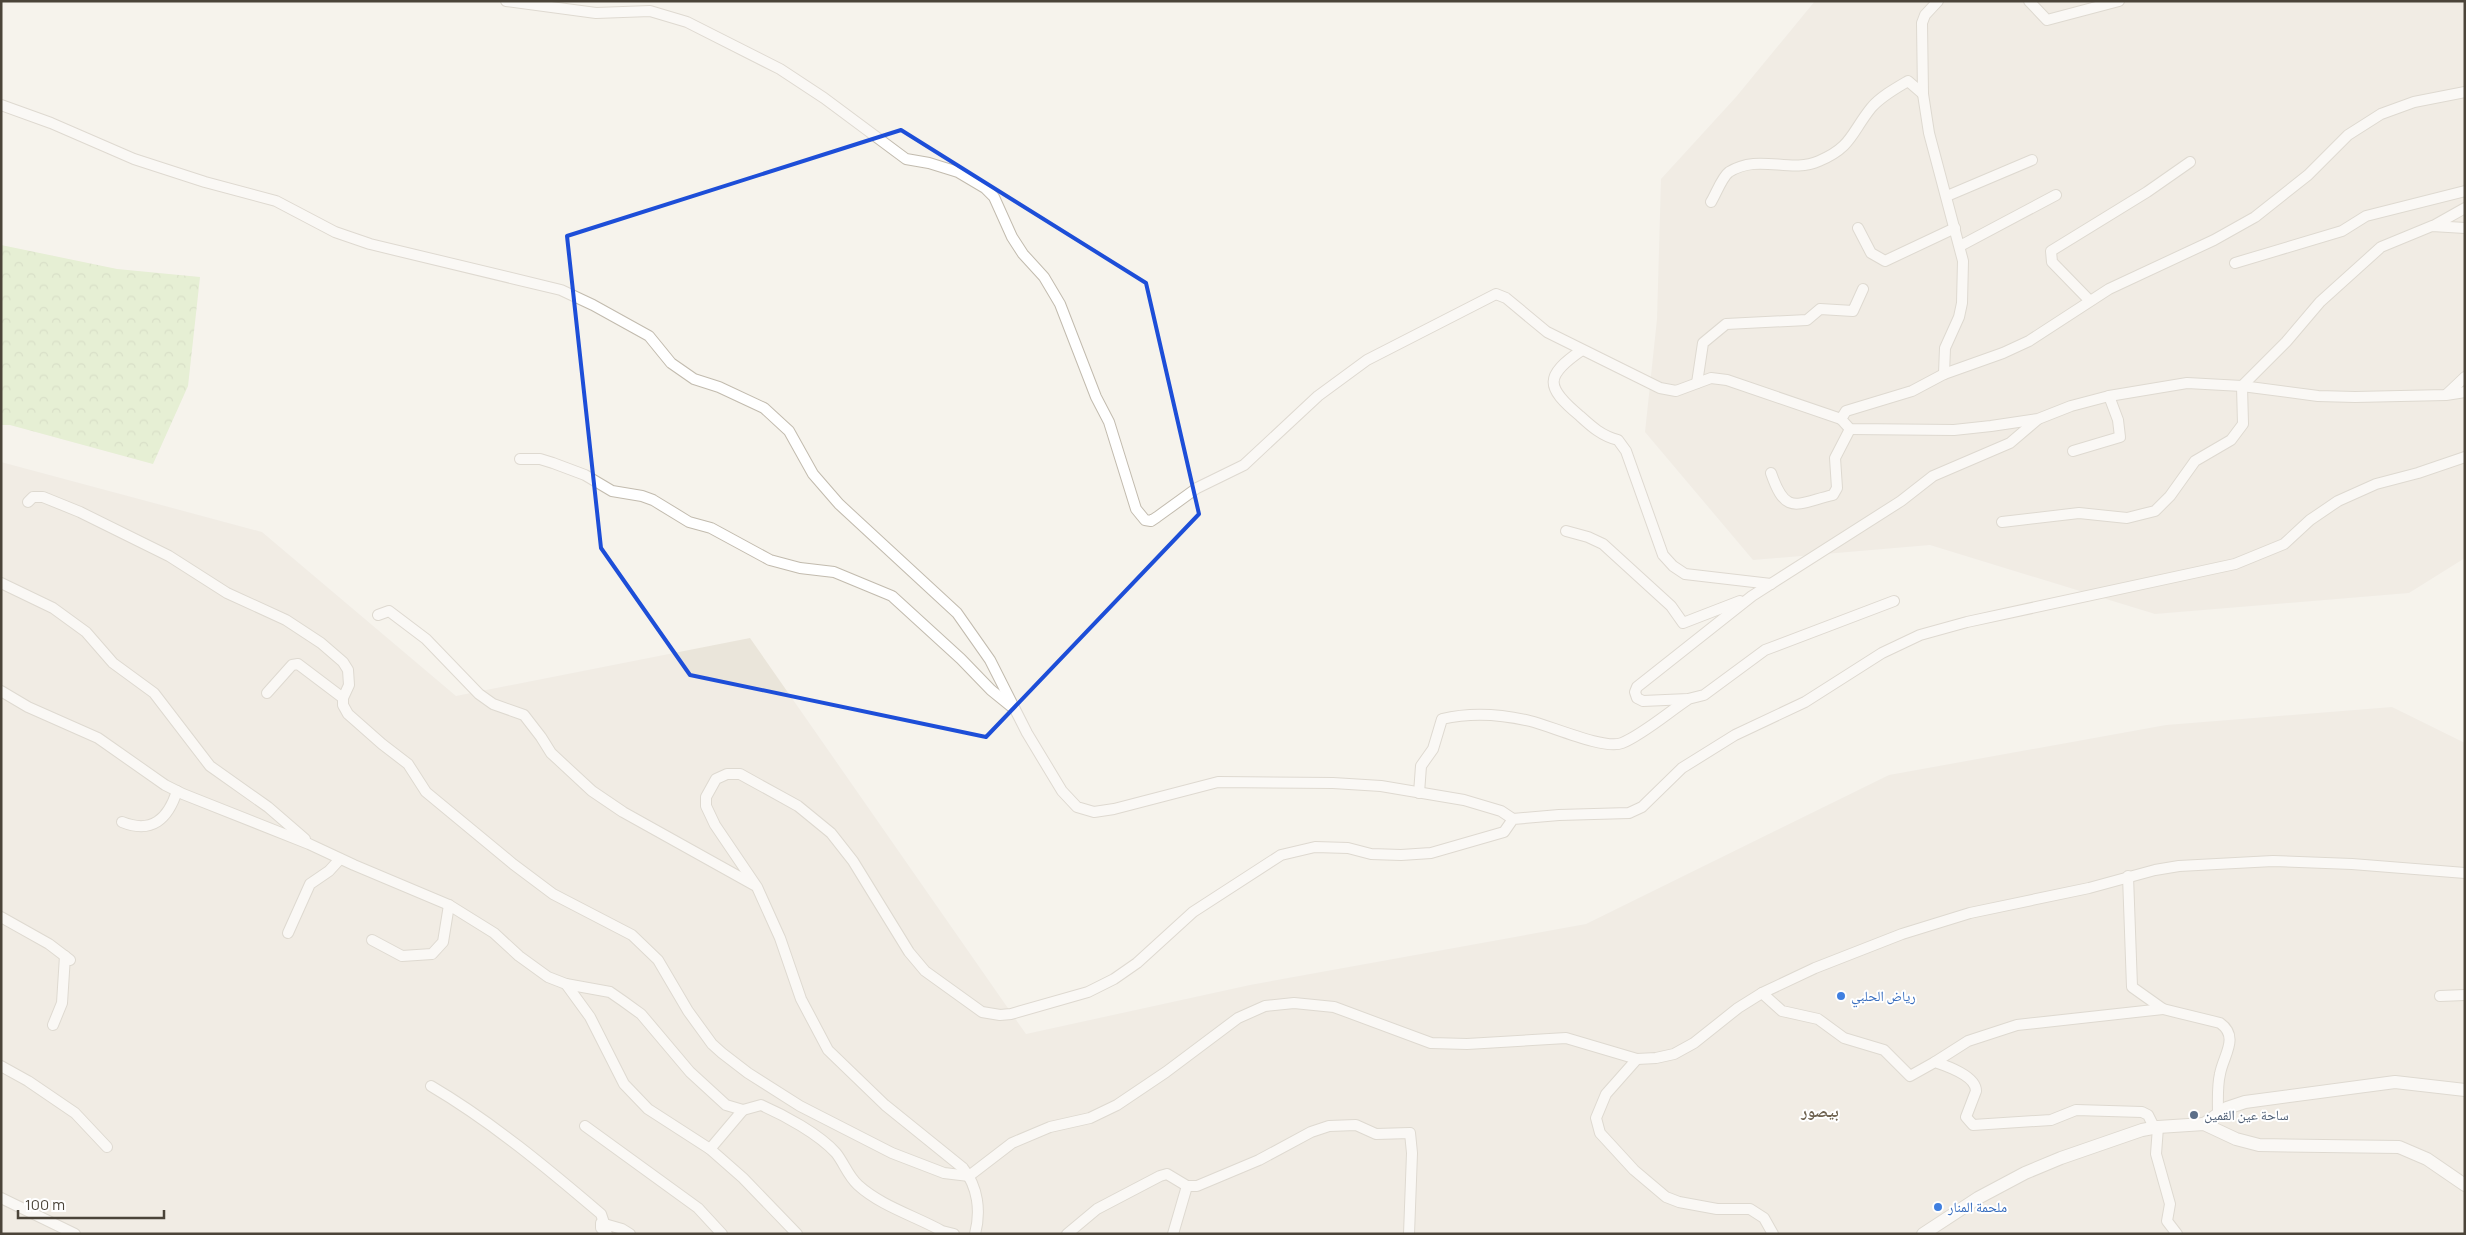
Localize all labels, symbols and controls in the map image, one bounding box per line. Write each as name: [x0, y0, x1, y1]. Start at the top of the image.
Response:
place label: رياض الحلبي: [1851, 986, 1916, 1008]
marker: رياض الحلبي: [1835, 990, 1847, 1002]
district label: بيصور: [1800, 1100, 1839, 1122]
place label: ساحة عين القمين: [2204, 1105, 2289, 1124]
marker: ساحة عين القمين: [2188, 1109, 2200, 1121]
scale bar: [18, 1188, 164, 1220]
text: 100 m: [25, 1194, 65, 1215]
place label: ملحمة المنار: [1947, 1197, 2007, 1216]
marker: ملحمة المنار: [1932, 1201, 1944, 1213]

